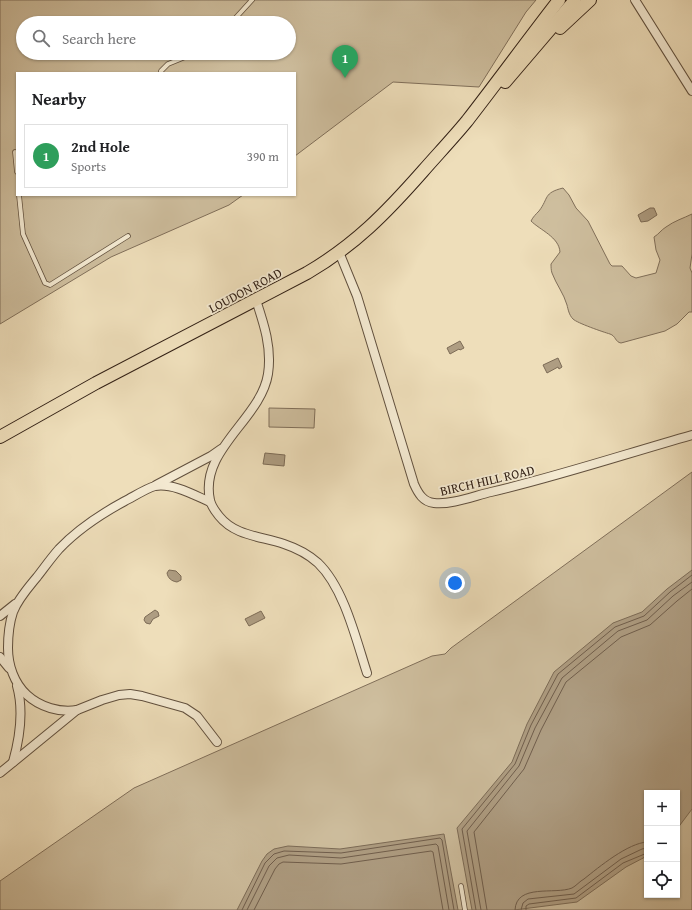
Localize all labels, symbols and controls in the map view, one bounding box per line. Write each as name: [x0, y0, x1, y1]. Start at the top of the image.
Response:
search box: [16, 16, 296, 60]
icon: search: [30, 27, 52, 49]
text: Search here: [62, 28, 136, 49]
pin: 1: [332, 45, 358, 78]
text: Nearby: [32, 86, 86, 111]
text: 2nd Hole: [71, 136, 130, 157]
text: 1: [43, 147, 49, 166]
text: 390 m: [247, 147, 279, 166]
text: Sports: [71, 157, 106, 176]
street label: LOUDON ROAD: [205, 263, 285, 318]
street label: BIRCH HILL ROAD: [438, 460, 536, 501]
your location: [445, 573, 465, 593]
map controls: [644, 790, 680, 898]
button: +: [644, 790, 680, 826]
button: −: [644, 826, 680, 862]
button: locate: [644, 862, 680, 898]

